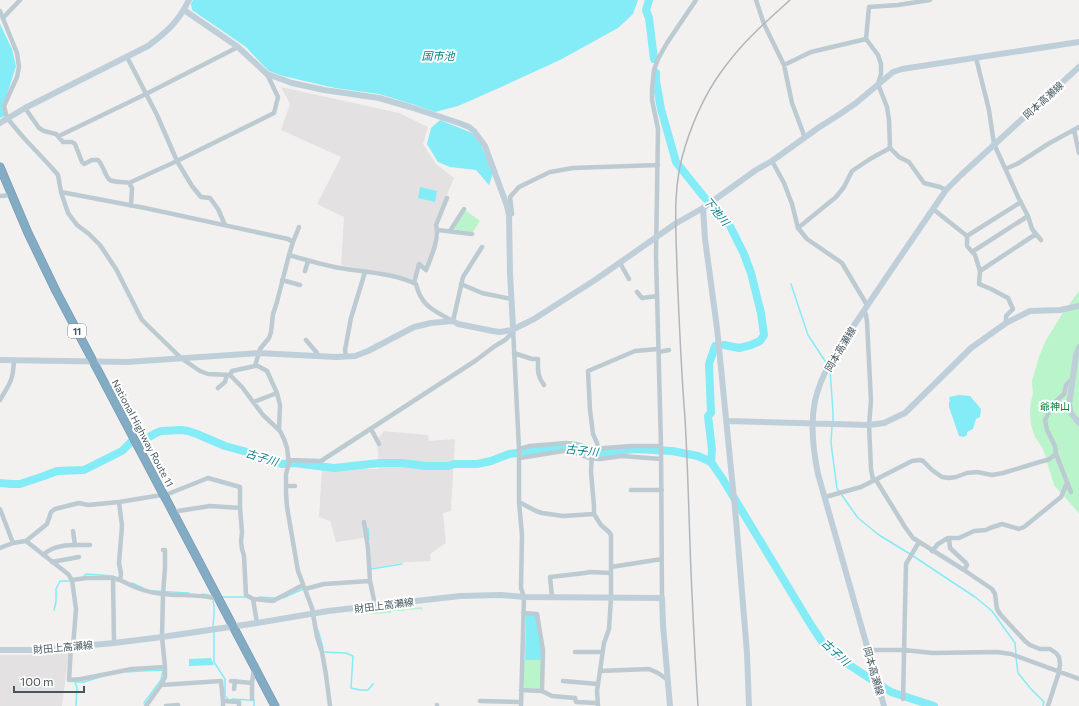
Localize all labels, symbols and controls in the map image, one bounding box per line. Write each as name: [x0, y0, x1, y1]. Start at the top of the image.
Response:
water label: 国市池: [422, 49, 455, 62]
street label: 岡本高瀬線: [1020, 79, 1066, 121]
water label: 下池川: [702, 194, 733, 229]
road number: 11: [68, 324, 86, 338]
street label: 岡本高瀬線: [822, 324, 858, 374]
street label: National Highway Route 11: [110, 377, 176, 489]
park label: 爺神山: [1040, 400, 1070, 412]
water label: 古子川: [565, 442, 600, 458]
water label: 古子川: [244, 446, 281, 468]
street label: 財田上高瀬線: [353, 595, 415, 615]
water label: 古子川: [819, 636, 853, 669]
street label: 財田上高瀬線: [33, 638, 93, 656]
street label: 岡本高瀬線: [861, 645, 887, 697]
scale bar: [14, 668, 84, 694]
text: 100 m: [20, 674, 54, 688]

